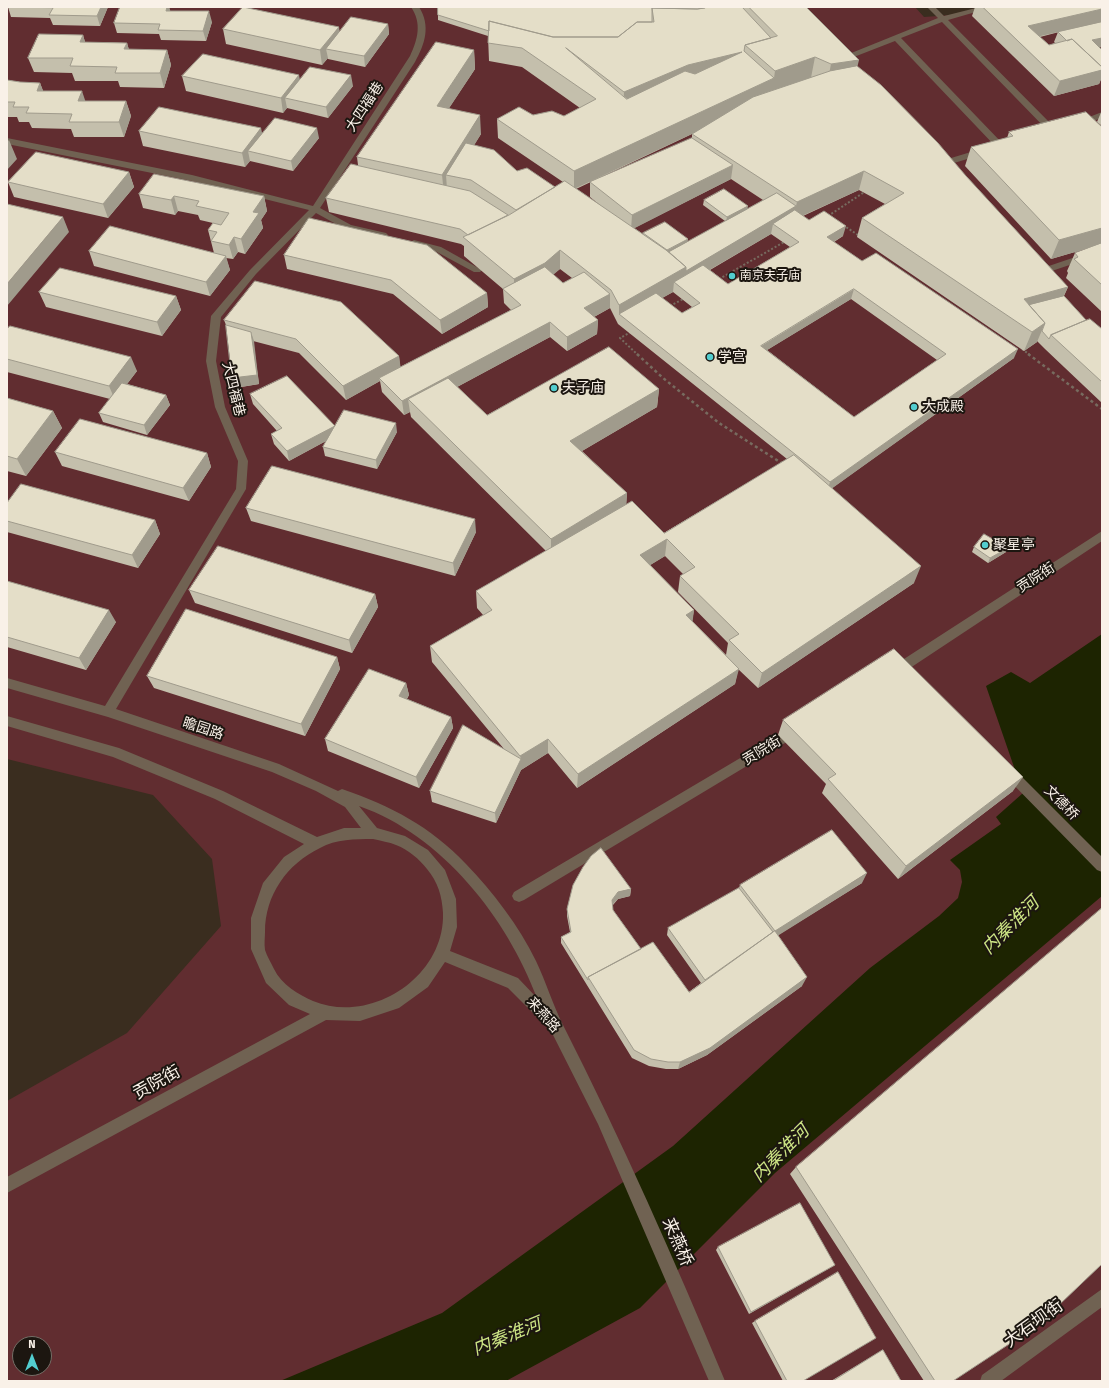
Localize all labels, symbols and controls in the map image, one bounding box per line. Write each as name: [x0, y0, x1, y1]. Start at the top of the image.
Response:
street label: 大四福巷: [343, 79, 387, 135]
place label: 南京夫子庙: [740, 269, 800, 283]
marker: 南京夫子庙: [727, 271, 737, 281]
place label: 学宫: [718, 349, 746, 365]
marker: 学宫: [705, 352, 715, 362]
street label: 大四福巷: [218, 360, 248, 418]
place label: 夫子庙: [562, 380, 604, 396]
marker: 夫子庙: [549, 383, 559, 393]
place label: 大成殿: [922, 399, 964, 415]
marker: 大成殿: [909, 402, 919, 412]
place label: 聚星亭: [993, 537, 1035, 553]
marker: 聚星亭: [980, 540, 990, 550]
street label: 贡院街: [1014, 560, 1058, 596]
street label: 瞻园路: [180, 715, 226, 743]
street label: 贡院街: [740, 733, 784, 769]
street label: 文德桥: [1040, 782, 1082, 824]
water label: 内秦淮河: [978, 893, 1044, 959]
street label: 来燕路: [523, 994, 563, 1036]
street label: 贡院街: [130, 1062, 184, 1104]
water label: 内秦淮河: [748, 1121, 814, 1187]
street label: 来燕桥: [657, 1215, 697, 1269]
street label: 大石坝街: [1000, 1296, 1068, 1352]
water label: 内秦淮河: [470, 1314, 544, 1360]
north arrow: [12, 1336, 52, 1376]
text: N: [28, 1338, 36, 1351]

